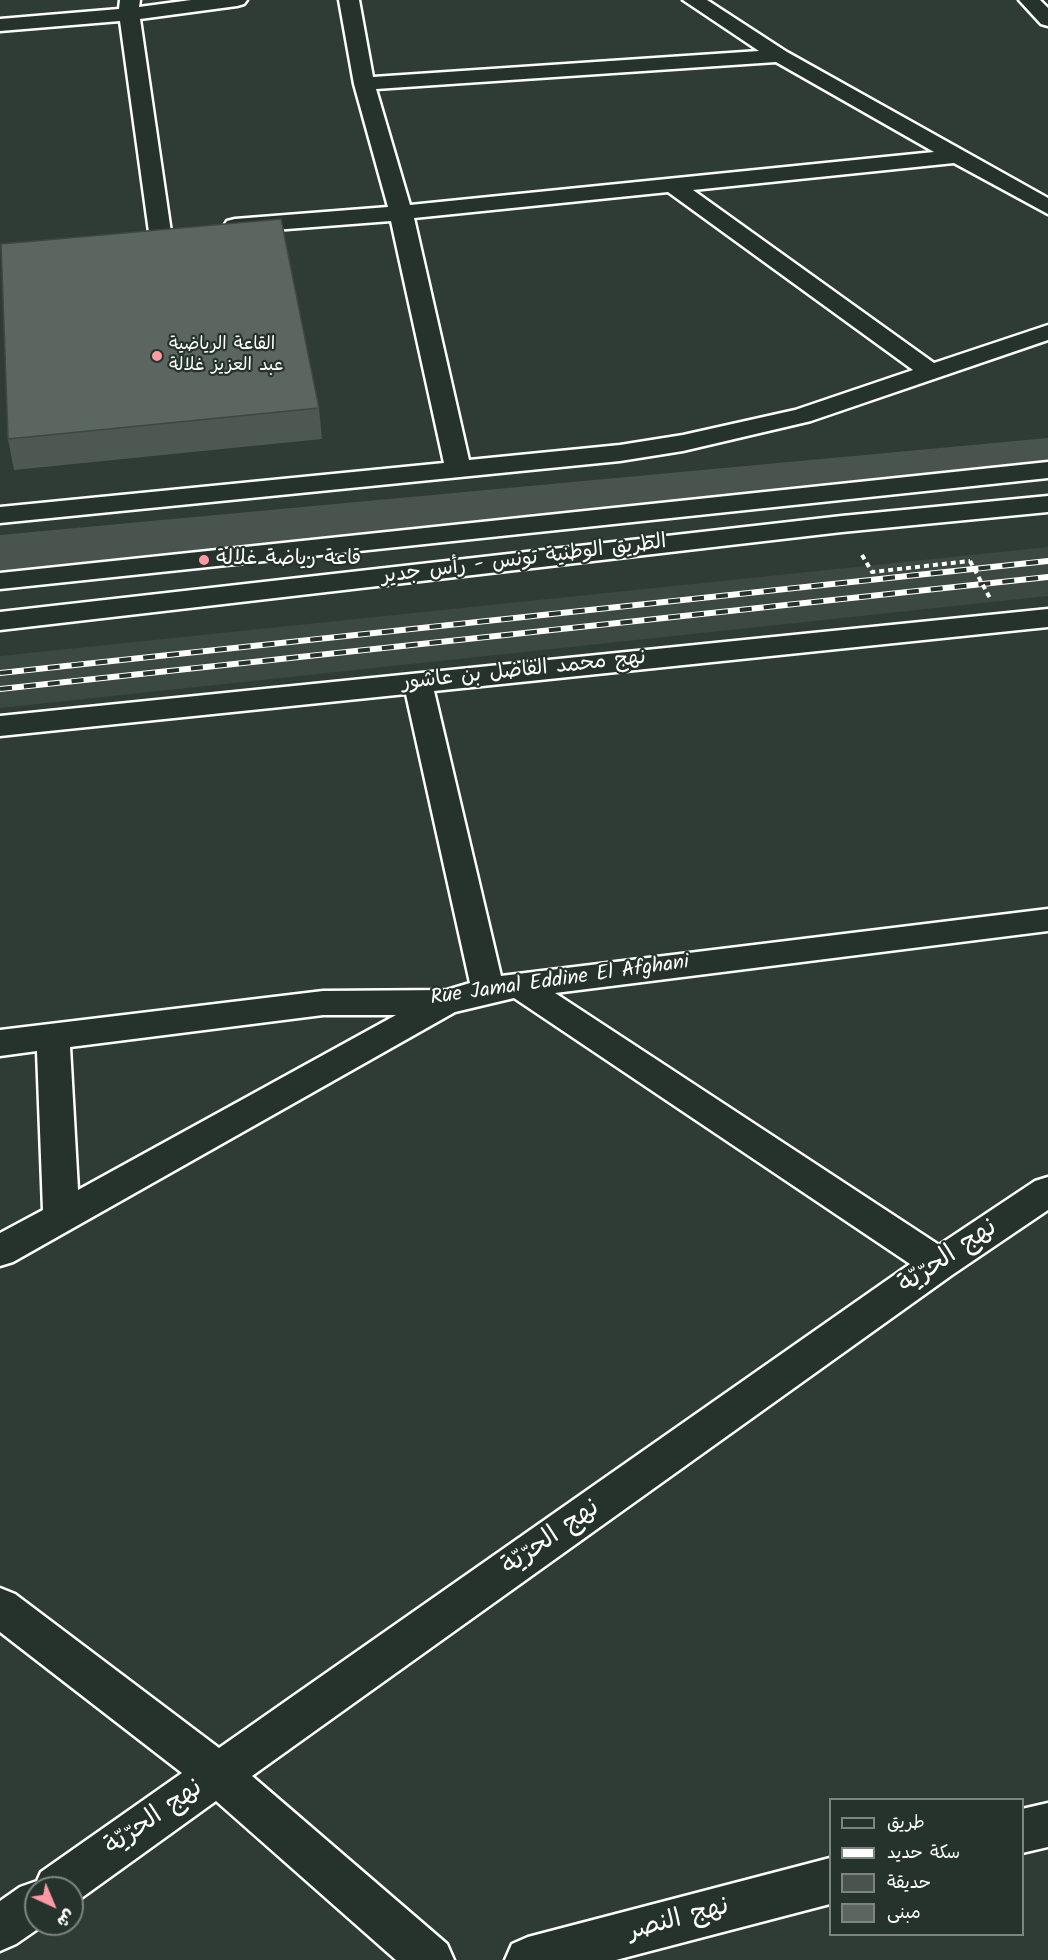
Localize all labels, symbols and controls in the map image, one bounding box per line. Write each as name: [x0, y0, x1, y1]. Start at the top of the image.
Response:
place label: القاعة الرياضية عبد العزيز غلالة: [169, 335, 283, 378]
marker: القاعة الرياضية عبد العزيز غلالة: [150, 349, 164, 363]
street label: الطريق الوطنية تونس - رأس جدير: [380, 531, 668, 591]
place label: قاعة رياضة غلالة: [216, 547, 361, 573]
marker: قاعة رياضة غلالة: [197, 553, 211, 567]
street label: نهج محمد الفاضل بن عاشور: [401, 647, 647, 697]
street label: Rue Jamal Eddine El Afghani: [429, 951, 691, 1013]
street label: نهج الحرّيّة: [894, 1214, 1004, 1302]
street label: نهج الحرّيّة: [497, 1494, 607, 1584]
street label: نهج الحرّيّة: [100, 1774, 210, 1864]
legend: [829, 1798, 1024, 1936]
text: طريق: [887, 1809, 925, 1838]
text: سكة حديد: [887, 1839, 960, 1868]
text: حديقة: [887, 1869, 931, 1898]
north arrow: [24, 1876, 84, 1936]
street label: نهج النصر: [625, 1893, 733, 1949]
text: مبنى: [887, 1899, 921, 1928]
text: ش: [50, 1903, 80, 1933]

